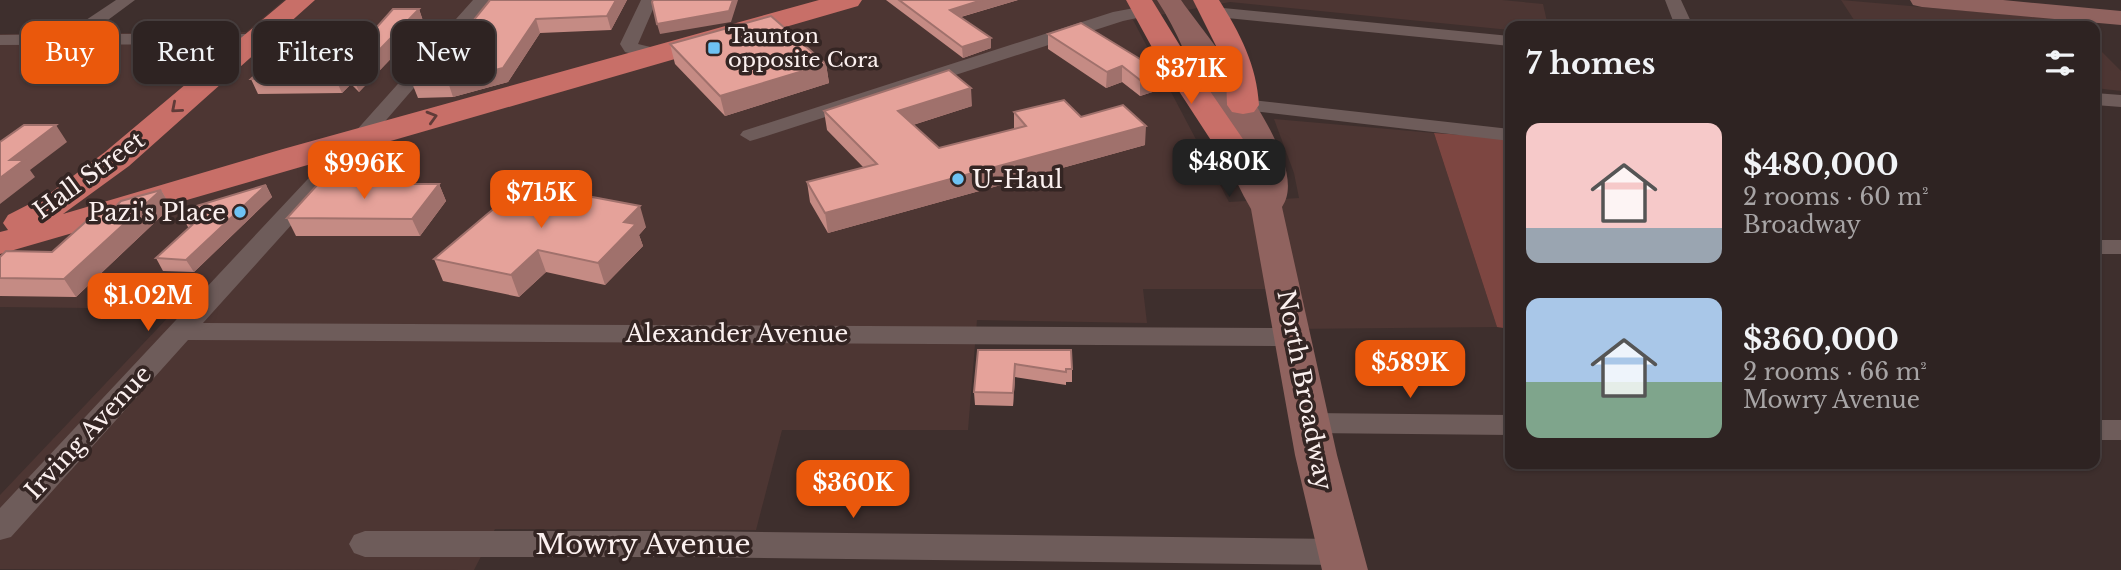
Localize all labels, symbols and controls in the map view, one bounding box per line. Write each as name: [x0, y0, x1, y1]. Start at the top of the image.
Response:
chip: Buy: [21, 21, 119, 84]
chip: Rent: [133, 21, 239, 84]
chip: Filters: [253, 21, 378, 84]
chip: New: [392, 21, 495, 84]
place label: Taunton opposite Cora: [728, 23, 879, 73]
marker: Taunton opposite Cora: [706, 40, 722, 56]
icon: filters: [2041, 44, 2079, 82]
text: 7 homes: [1526, 45, 1655, 82]
pin: $371K: [1142, 46, 1240, 106]
text: $371K: [1156, 55, 1226, 83]
one-way arrow: [171, 100, 184, 112]
one-way arrow: [426, 111, 438, 126]
street label: Hall Street: [28, 125, 150, 225]
pin: $480K: [1180, 140, 1278, 199]
pin: $996K: [315, 142, 413, 201]
text: $480,000: [1743, 146, 1899, 183]
text: $480K: [1189, 148, 1269, 176]
text: $996K: [324, 150, 404, 178]
icon: home: [1582, 151, 1666, 235]
place label: U-Haul: [972, 165, 1063, 194]
pin: $715K: [492, 170, 590, 230]
marker: U-Haul: [950, 171, 966, 187]
text: $715K: [506, 179, 576, 207]
text: 2 rooms · 60 m²: [1743, 183, 1929, 211]
place label: Pazi's Place: [88, 198, 226, 227]
marker: Pazi's Place: [232, 204, 248, 220]
text: Broadway: [1743, 211, 1861, 239]
pin: $1.02M: [91, 274, 205, 333]
text: $1.02M: [103, 282, 193, 310]
street label: North Broadway: [1271, 287, 1339, 493]
street label: Alexander Avenue: [625, 319, 848, 348]
text: $360,000: [1743, 321, 1899, 358]
icon: home: [1582, 326, 1666, 410]
pin: $589K: [1361, 340, 1459, 400]
text: $589K: [1371, 349, 1449, 377]
text: 2 rooms · 66 m²: [1743, 358, 1927, 386]
street label: Irving Avenue: [19, 359, 157, 505]
text: Mowry Avenue: [1743, 386, 1920, 414]
pin: $360K: [804, 461, 902, 520]
text: $360K: [812, 469, 894, 497]
street label: Mowry Avenue: [535, 527, 751, 562]

